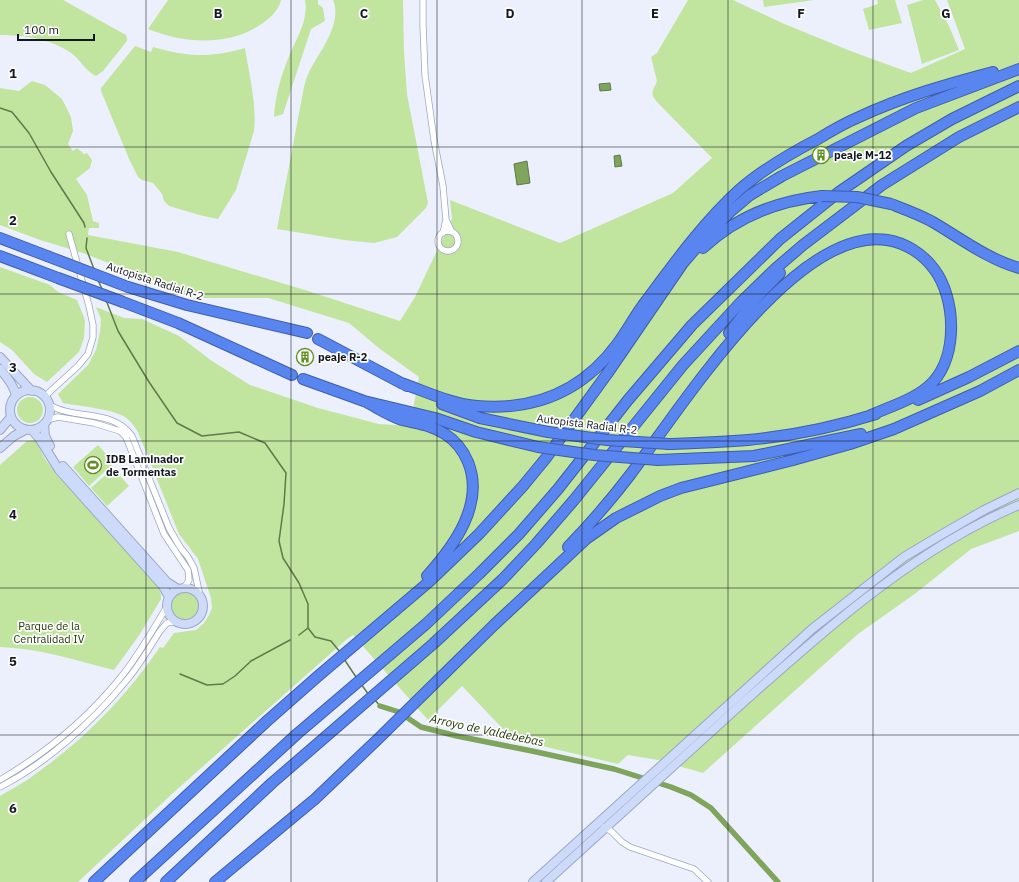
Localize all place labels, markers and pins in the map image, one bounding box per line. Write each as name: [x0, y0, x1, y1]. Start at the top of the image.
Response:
building icon: peaje M-12: [811, 145, 831, 165]
place label: peaje M-12: [834, 148, 892, 162]
building icon: peaje R-2: [295, 347, 315, 367]
place label: peaje R-2: [318, 350, 368, 364]
place label: IDB Laminador de Tormentas: [106, 452, 184, 479]
sports icon: IDB Laminador de Tormentas: [83, 455, 103, 475]

